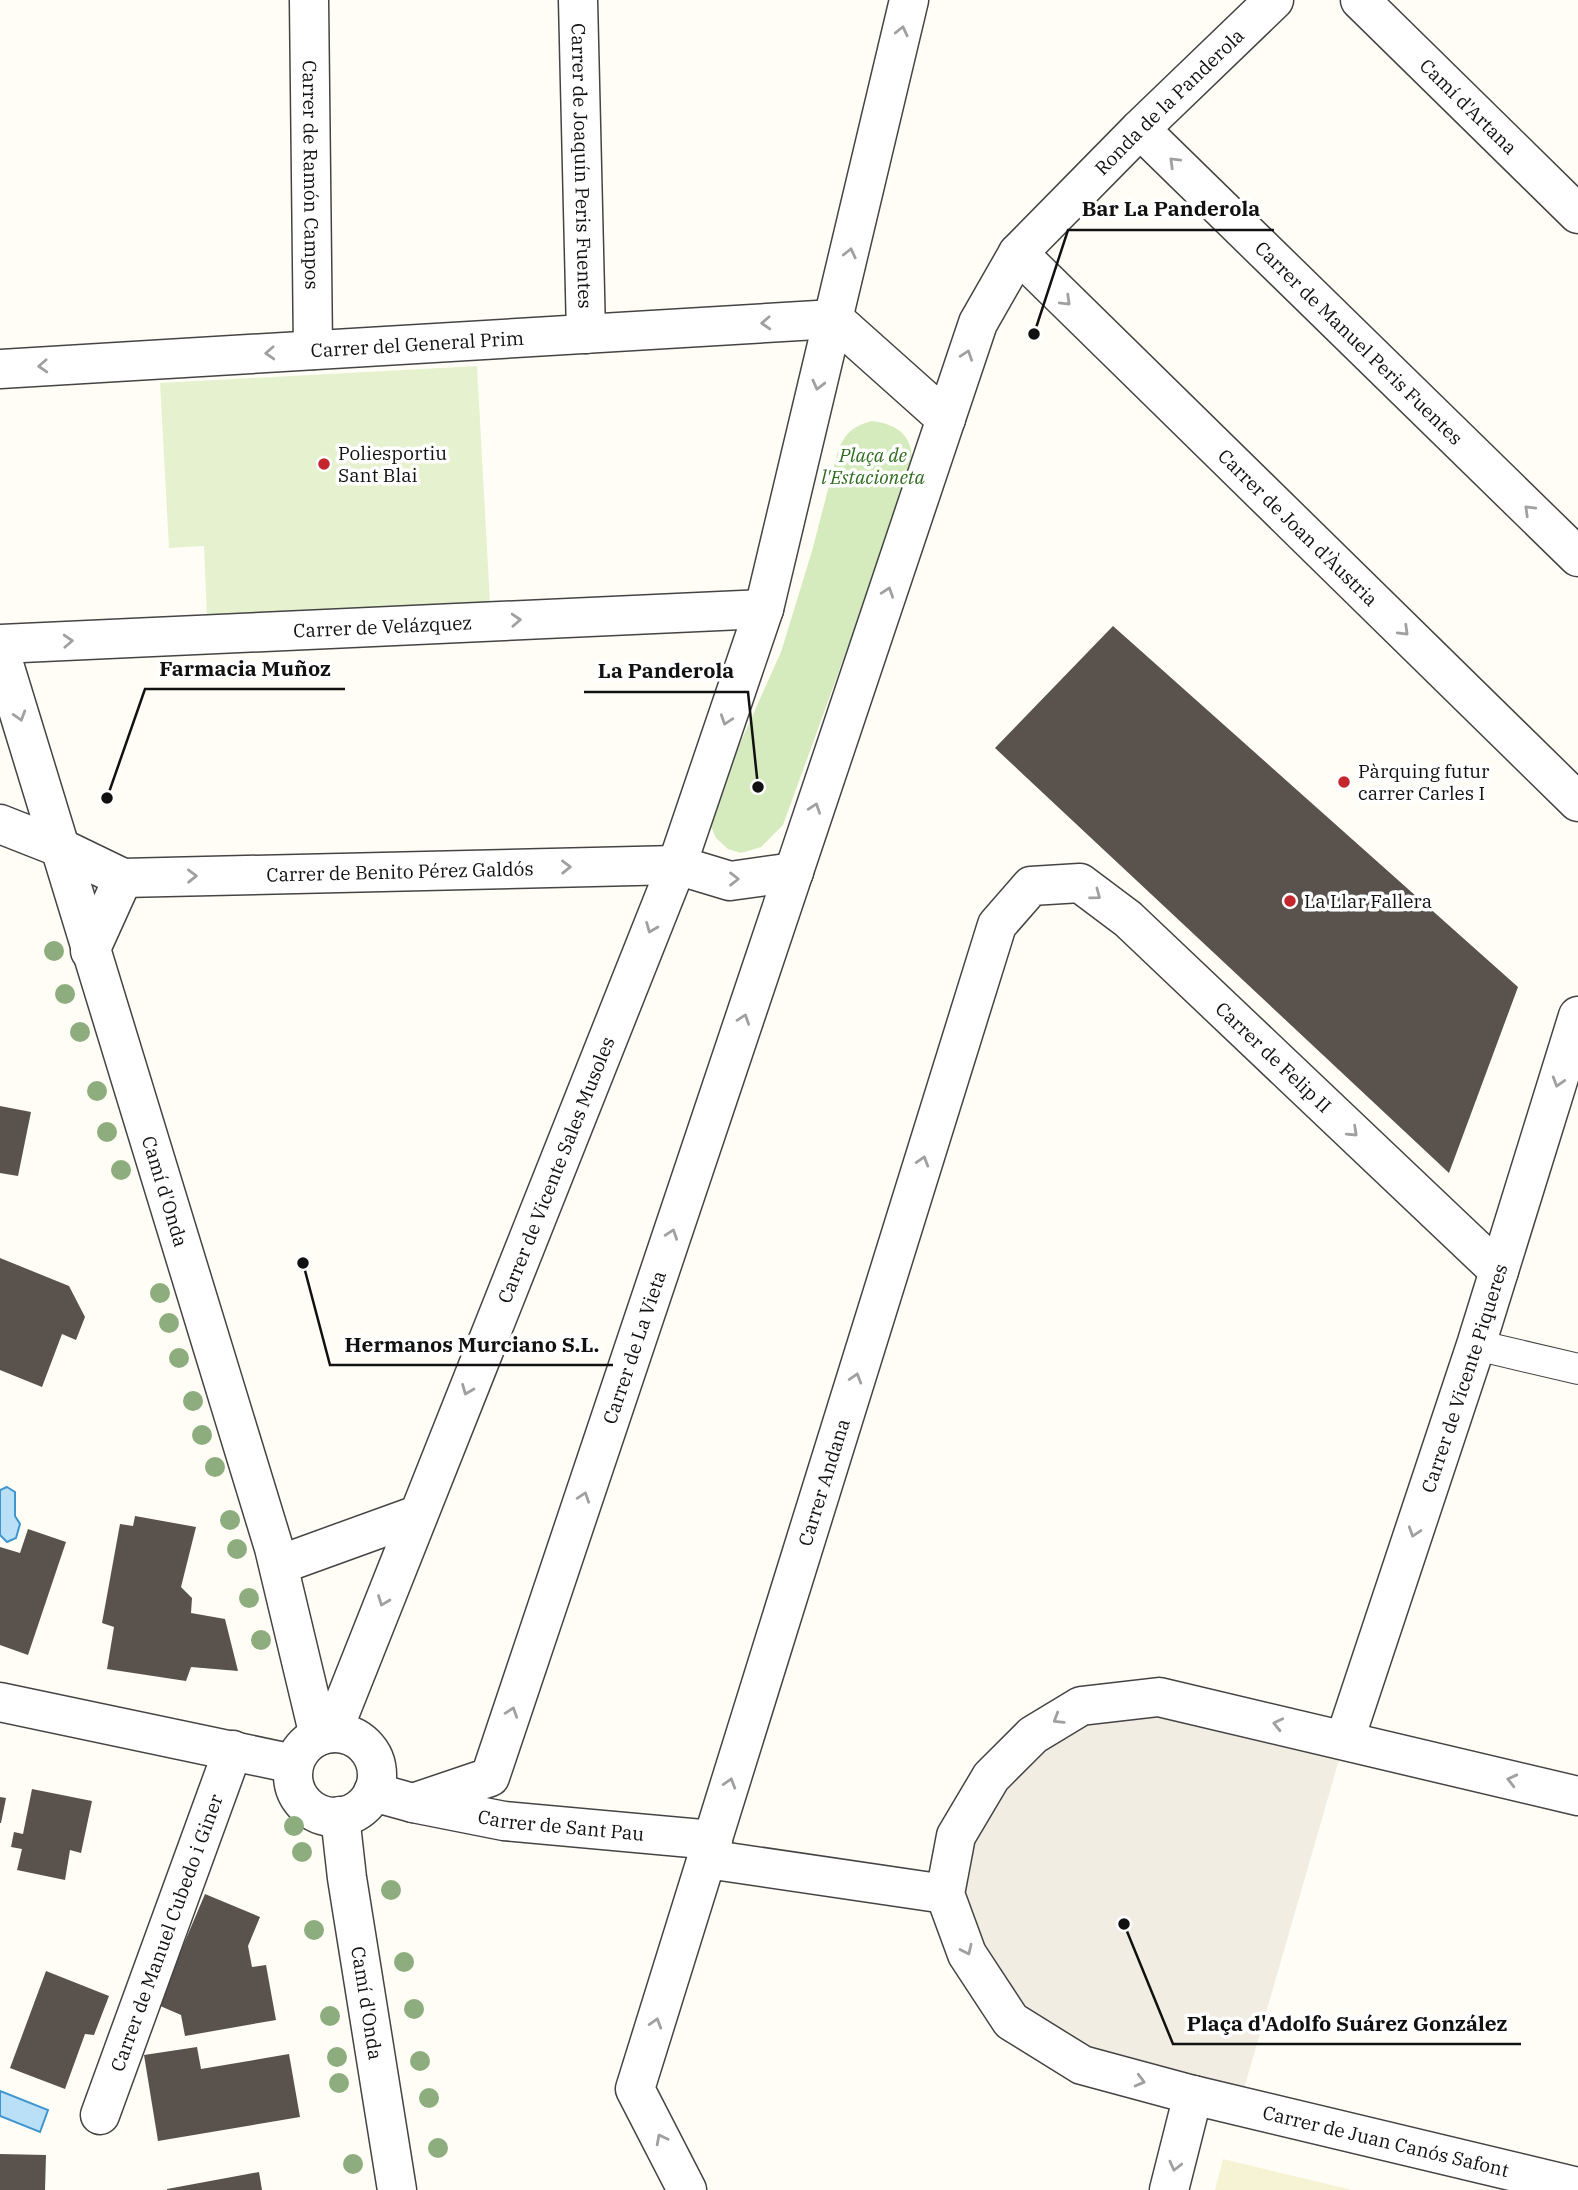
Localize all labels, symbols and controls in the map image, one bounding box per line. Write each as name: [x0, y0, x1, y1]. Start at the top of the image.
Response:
street label: Carrer de Joaquín Peris Fuentes: [567, 23, 597, 309]
street label: Ronda de la Panderola: [1090, 23, 1249, 180]
one-way arrow: [894, 25, 908, 37]
street label: Camí d'Artana: [1415, 54, 1522, 159]
street label: Carrer de Ramón Campos: [298, 60, 324, 290]
one-way arrow: [1169, 158, 1182, 171]
callout: Bar La Panderola: [1068, 188, 1274, 230]
text: Bar La Panderola: [1082, 194, 1260, 222]
street label: Carrer de Manuel Peris Fuentes: [1250, 236, 1468, 450]
one-way arrow: [841, 247, 856, 259]
one-way arrow: [1058, 293, 1071, 306]
one-way arrow: [760, 315, 771, 330]
street label: Carrer del General Prim: [310, 326, 525, 362]
one-way arrow: [264, 345, 275, 360]
one-way arrow: [959, 349, 974, 361]
one-way arrow: [37, 359, 48, 374]
one-way arrow: [812, 379, 826, 391]
place label: Poliesportiu Sant Blai: [338, 441, 447, 487]
park label: Plaça de l'Estacioneta: [821, 443, 925, 489]
street label: Carrer de Joan d'Àustria: [1213, 444, 1383, 611]
marker: Poliesportiu Sant Blai: [316, 456, 332, 472]
one-way arrow: [1524, 505, 1537, 518]
one-way arrow: [879, 586, 894, 598]
street label: Carrer de Velázquez: [293, 610, 472, 643]
one-way arrow: [510, 613, 521, 628]
one-way arrow: [1396, 623, 1409, 636]
one-way arrow: [63, 633, 74, 648]
callout: Farmacia Muñoz: [145, 647, 345, 689]
callout: La Panderola: [584, 650, 748, 692]
text: Farmacia Muñoz: [159, 654, 331, 682]
text: La Panderola: [598, 656, 734, 684]
one-way arrow: [12, 709, 27, 721]
one-way arrow: [720, 713, 734, 725]
place label: Pàrquing futur carrer Carles I: [1358, 759, 1490, 805]
marker: Pàrquing futur carrer Carles I: [1336, 774, 1352, 790]
one-way arrow: [807, 802, 821, 814]
street label: Carrer de Benito Pérez Galdós: [266, 856, 534, 887]
one-way arrow: [561, 860, 572, 875]
one-way arrow: [187, 868, 197, 884]
one-way arrow: [729, 871, 740, 887]
one-way arrow: [1088, 886, 1100, 899]
place label: La Llar Fallera: [1304, 889, 1432, 913]
marker: La Llar Fallera: [1282, 893, 1298, 909]
one-way arrow: [646, 922, 660, 934]
street label: Carrer de Felip II: [1211, 996, 1336, 1118]
one-way arrow: [736, 1013, 750, 1025]
street label: Carrer de Vicente Sales Musoles: [492, 1033, 620, 1307]
one-way arrow: [1551, 1075, 1566, 1087]
one-way arrow: [1345, 1124, 1358, 1136]
street label: Camí d'Onda: [137, 1133, 193, 1250]
one-way arrow: [915, 1155, 930, 1167]
one-way arrow: [664, 1229, 678, 1241]
street label: Carrer de Vicente Piqueres: [1416, 1261, 1512, 1496]
street label: Carrer de La Vieta: [597, 1268, 671, 1427]
callout: Hermanos Murciano S.L.: [330, 1323, 613, 1365]
text: Hermanos Murciano S.L.: [344, 1330, 600, 1358]
one-way arrow: [847, 1373, 862, 1385]
one-way arrow: [462, 1383, 476, 1395]
street label: Carrer Andana: [793, 1416, 855, 1549]
one-way arrow: [576, 1491, 590, 1503]
one-way arrow: [1408, 1525, 1422, 1537]
one-way arrow: [378, 1595, 392, 1607]
one-way arrow: [503, 1707, 518, 1719]
one-way arrow: [1053, 1711, 1066, 1724]
one-way arrow: [1272, 1718, 1284, 1732]
one-way arrow: [1506, 1774, 1518, 1788]
one-way arrow: [722, 1777, 737, 1789]
street label: Carrer de Manuel Cubedo i Giner: [105, 1790, 228, 2075]
street label: Carrer de Sant Pau: [476, 1804, 646, 1846]
one-way arrow: [958, 1943, 972, 1955]
street label: Camí d'Onda: [346, 1944, 388, 2062]
callout: Plaça d'Adolfo Suárez González: [1173, 2002, 1521, 2044]
text: Plaça d'Adolfo Suárez González: [1187, 2009, 1508, 2037]
one-way arrow: [647, 2018, 662, 2030]
one-way arrow: [1134, 2072, 1146, 2087]
street label: Carrer de Juan Canós Safont: [1260, 2100, 1512, 2182]
one-way arrow: [656, 2134, 670, 2146]
one-way arrow: [1169, 2160, 1183, 2172]

